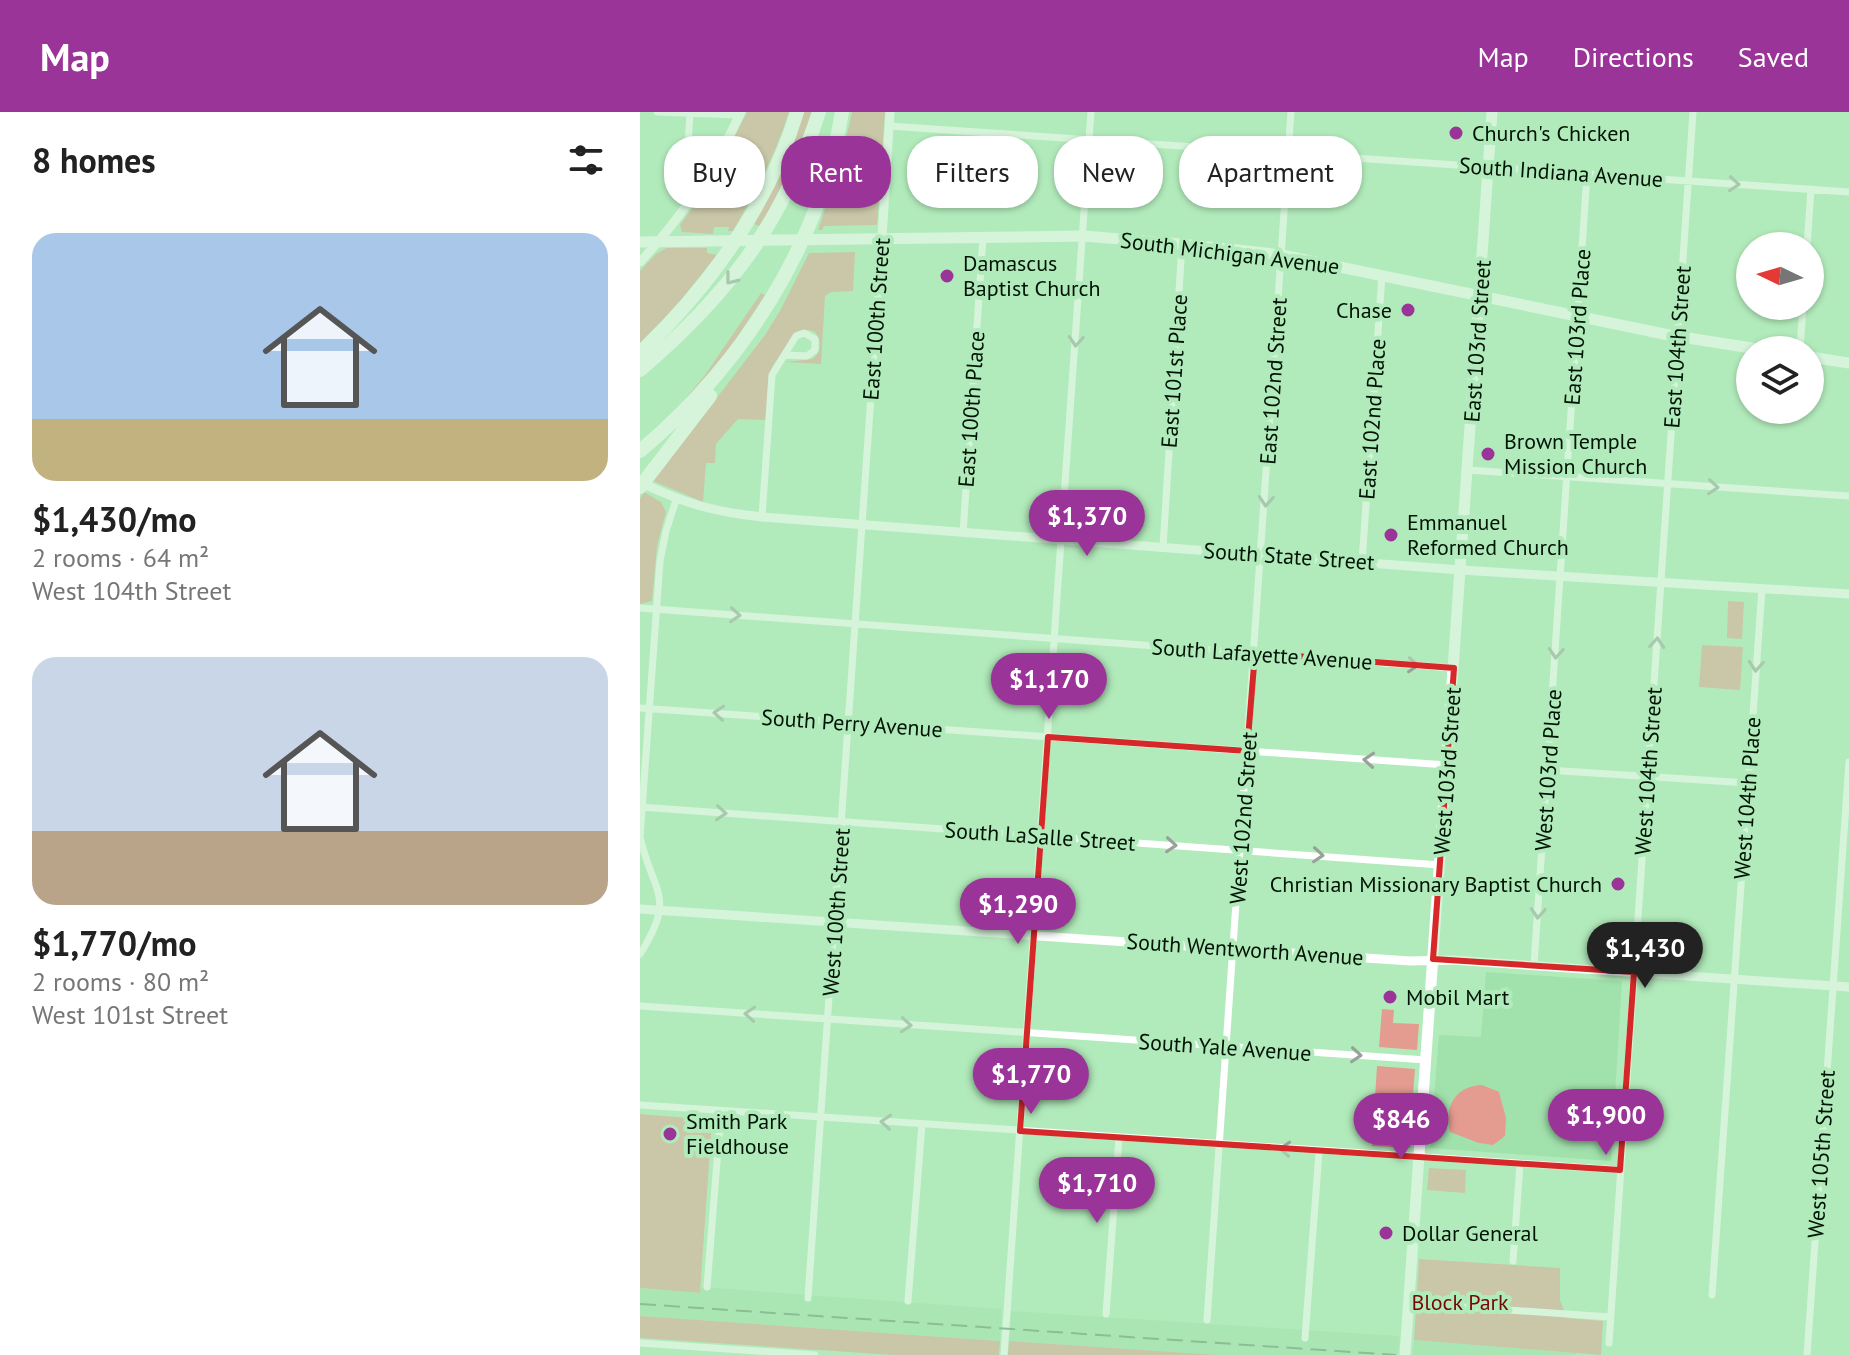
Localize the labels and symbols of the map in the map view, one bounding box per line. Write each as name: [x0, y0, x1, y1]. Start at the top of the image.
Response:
place label: Church's Chicken: [1472, 119, 1630, 147]
marker: Church's Chicken: [1447, 124, 1465, 142]
street label: South Indiana Avenue: [1458, 151, 1664, 193]
one-way arrow: [1728, 175, 1741, 192]
street label: South Michigan Avenue: [1119, 226, 1341, 280]
north arrow: [1736, 232, 1824, 320]
street label: East 100th Street: [856, 236, 896, 401]
street label: East 103rd Place: [1558, 248, 1596, 406]
place label: Damascus Baptist Church: [963, 249, 1101, 302]
street label: East 103rd Street: [1457, 258, 1497, 423]
street label: East 104th Street: [1657, 264, 1697, 429]
marker: Damascus Baptist Church: [938, 267, 956, 285]
one-way arrow: [726, 270, 741, 284]
street label: East 101st Place: [1155, 293, 1193, 449]
street label: East 102nd Street: [1253, 296, 1293, 465]
place label: Chase: [1336, 296, 1392, 324]
marker: Chase: [1399, 301, 1417, 319]
street label: East 100th Place: [952, 330, 990, 488]
one-way arrow: [1068, 335, 1085, 348]
street label: East 102nd Place: [1352, 338, 1392, 500]
place label: Brown Temple Mission Church: [1504, 427, 1647, 480]
marker: Brown Temple Mission Church: [1479, 445, 1497, 463]
one-way arrow: [1707, 478, 1720, 495]
pin: $1,370: [1022, 490, 1152, 558]
one-way arrow: [1257, 495, 1274, 508]
place label: Emmanuel Reformed Church: [1407, 508, 1569, 561]
marker: Emmanuel Reformed Church: [1382, 526, 1400, 544]
street label: South State Street: [1203, 536, 1376, 576]
one-way arrow: [729, 606, 742, 623]
street label: South Lafayette Avenue: [1151, 632, 1373, 676]
one-way arrow: [1648, 636, 1665, 649]
one-way arrow: [1548, 647, 1565, 660]
pin: $1,170: [984, 653, 1114, 721]
one-way arrow: [1407, 656, 1420, 673]
one-way arrow: [1748, 660, 1765, 673]
street label: West 103rd Street: [1427, 685, 1467, 856]
street label: West 104th Street: [1628, 685, 1668, 856]
street label: West 103rd Place: [1528, 688, 1568, 852]
street label: South Perry Avenue: [760, 703, 944, 743]
one-way arrow: [712, 705, 725, 722]
street label: West 104th Place: [1727, 716, 1767, 880]
street label: West 102nd Street: [1223, 730, 1263, 905]
one-way arrow: [1362, 752, 1375, 769]
one-way arrow: [715, 804, 728, 821]
street label: South LaSalle Street: [944, 815, 1137, 857]
street label: West 100th Street: [816, 826, 856, 997]
one-way arrow: [1165, 836, 1178, 853]
one-way arrow: [1312, 846, 1325, 863]
place label: Christian Missionary Baptist Church: [1270, 870, 1602, 898]
marker: Christian Missionary Baptist Church: [1609, 875, 1627, 893]
pin: $1,290: [953, 878, 1083, 946]
one-way arrow: [1530, 907, 1547, 920]
pin: $1,430: [1580, 922, 1710, 990]
street label: South Wentworth Avenue: [1126, 927, 1364, 971]
place label: Mobil Mart: [1406, 983, 1510, 1011]
marker: Mobil Mart: [1381, 988, 1399, 1006]
one-way arrow: [743, 1006, 756, 1023]
one-way arrow: [900, 1016, 913, 1033]
street label: South Yale Avenue: [1138, 1027, 1312, 1067]
one-way arrow: [1350, 1046, 1363, 1063]
pin: $1,770: [966, 1048, 1096, 1116]
street label: West 105th Street: [1801, 1068, 1841, 1239]
pin: $1,900: [1541, 1089, 1671, 1157]
pin: $846: [1354, 1093, 1448, 1161]
place label: Smith Park Fieldhouse: [686, 1107, 789, 1160]
one-way arrow: [879, 1114, 892, 1131]
marker: Smith Park Fieldhouse: [661, 1125, 679, 1143]
one-way arrow: [1278, 1141, 1291, 1158]
pin: $1,710: [1032, 1157, 1162, 1225]
place label: Dollar General: [1402, 1219, 1539, 1247]
marker: Dollar General: [1377, 1224, 1395, 1242]
park label: Block Park: [1411, 1288, 1509, 1316]

